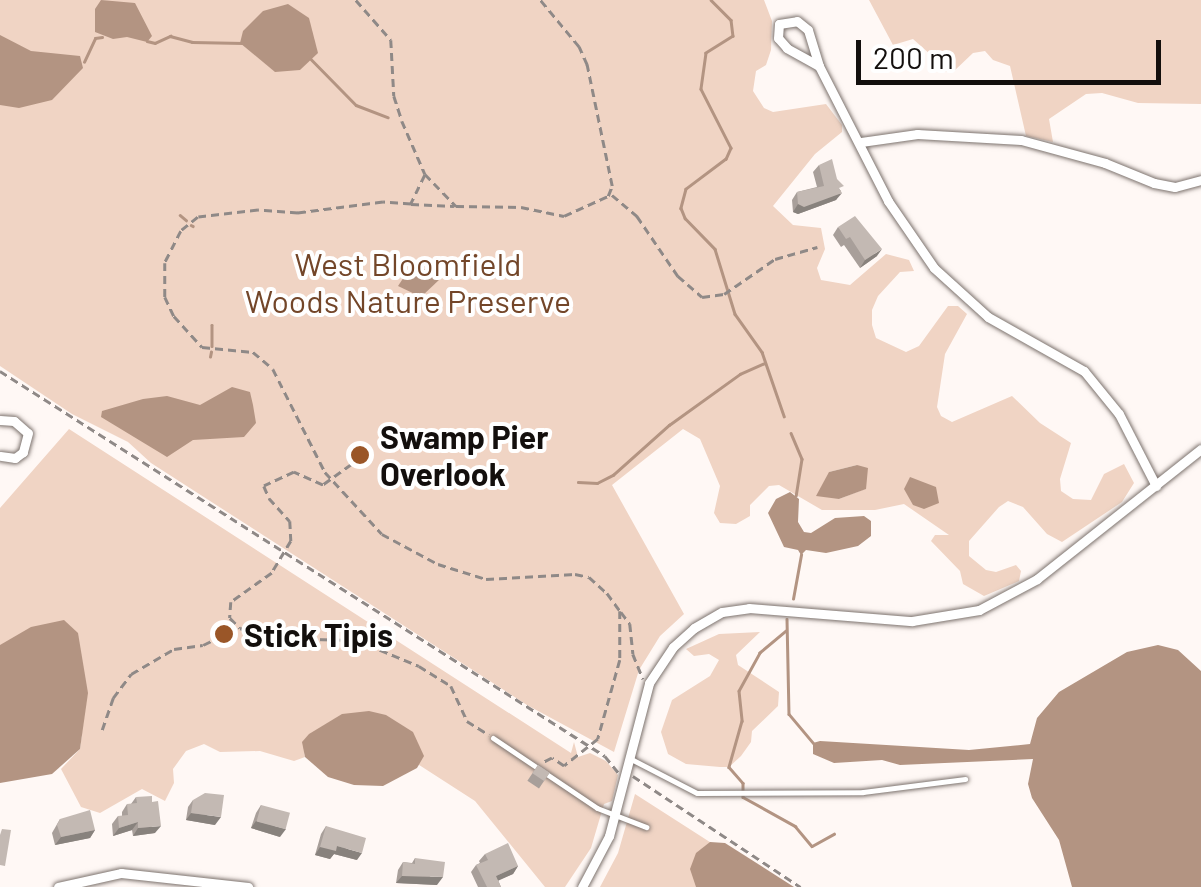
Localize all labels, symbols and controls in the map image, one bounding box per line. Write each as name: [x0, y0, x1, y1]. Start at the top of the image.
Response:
scale bar: [861, 20, 1166, 82]
text: 200 m: [873, 39, 954, 75]
park label: West Bloomfield Woods Nature Preserve: [245, 245, 571, 320]
place label: Swamp Pier Overlook: [380, 418, 548, 493]
marker: Swamp Pier Overlook: [349, 444, 371, 466]
place label: Stick Tipis: [244, 615, 393, 653]
marker: Stick Tipis: [213, 623, 235, 645]

